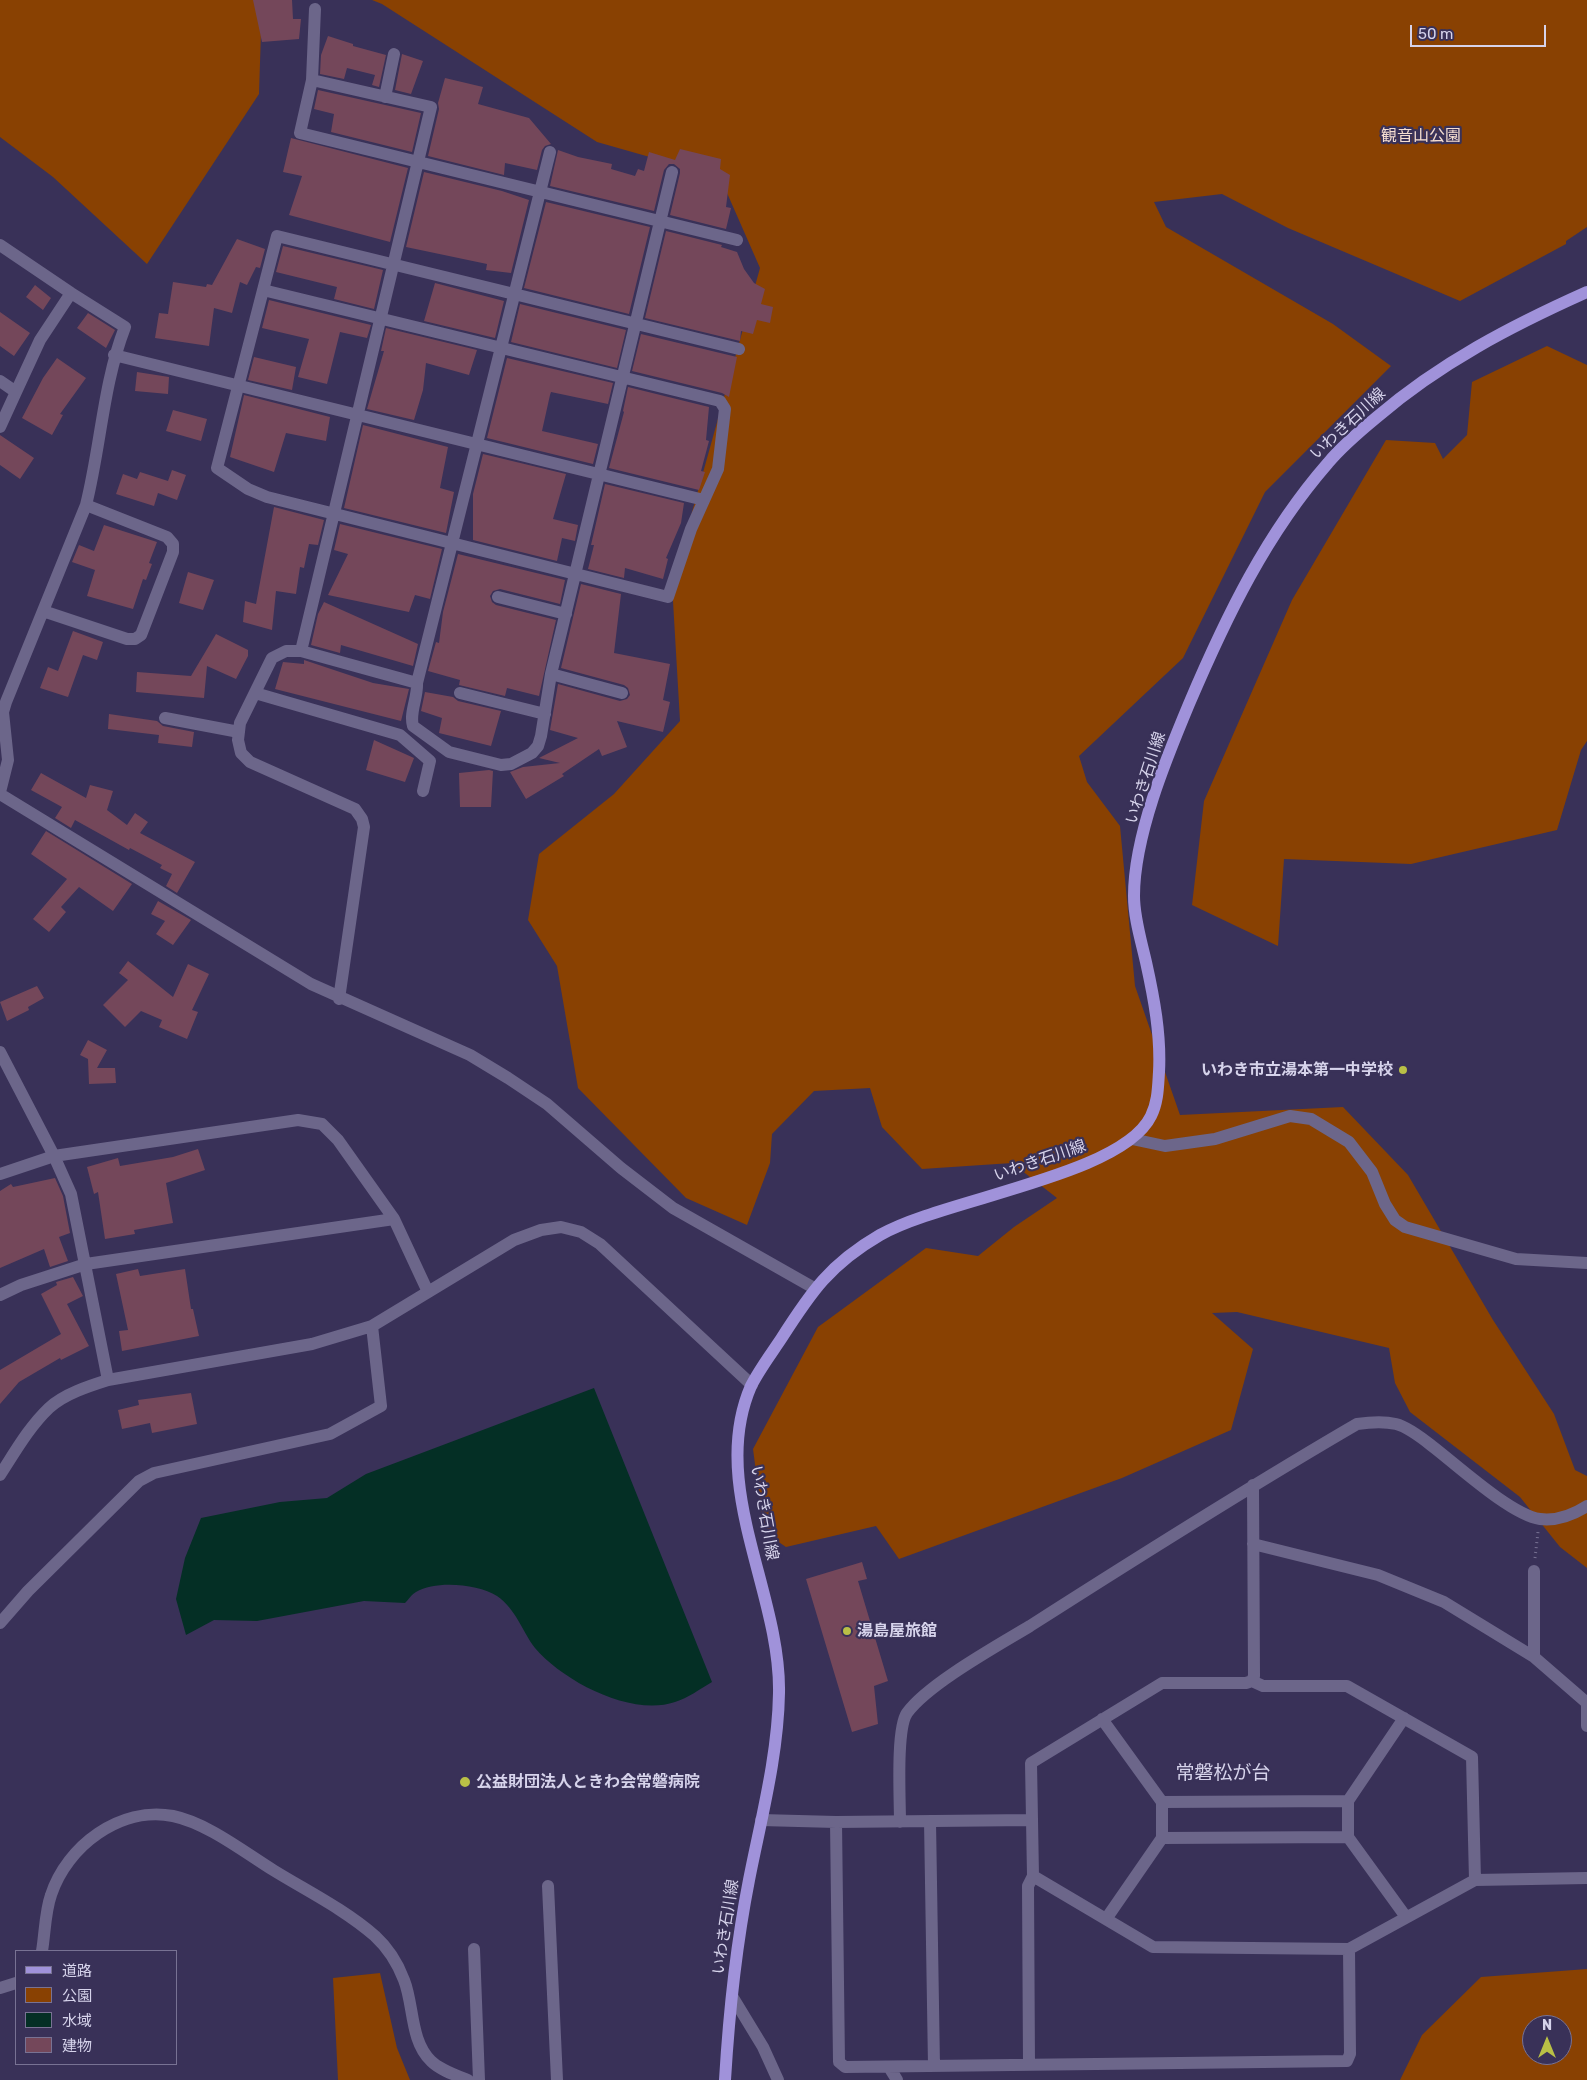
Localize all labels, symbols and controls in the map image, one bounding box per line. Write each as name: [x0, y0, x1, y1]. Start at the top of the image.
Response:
scale bar: [1412, 15, 1548, 47]
text: 50 m: [1418, 25, 1453, 43]
park label: 観音山公園: [1381, 126, 1461, 146]
street label: いわき石川線: [1306, 384, 1390, 464]
street label: いわき石川線: [1122, 729, 1170, 827]
place label: いわき市立湯本第一中学校: [1201, 1060, 1393, 1080]
marker: いわき市立湯本第一中学校: [1397, 1064, 1409, 1076]
street label: いわき石川線: [991, 1136, 1089, 1186]
street label: いわき石川線: [746, 1464, 782, 1562]
place label: 湯島屋旅館: [857, 1621, 937, 1641]
marker: 湯島屋旅館: [841, 1625, 853, 1637]
district label: 常磐松が台: [1176, 1763, 1270, 1785]
place label: 公益財団法人ときわ会常磐病院: [476, 1772, 700, 1792]
marker: 公益財団法人ときわ会常磐病院: [458, 1775, 472, 1789]
street label: いわき石川線: [709, 1878, 743, 1976]
legend: [15, 1950, 178, 2065]
text: 道路: [62, 1962, 92, 1980]
text: 公園: [62, 1987, 92, 2005]
text: 水域: [62, 2012, 92, 2030]
north arrow: [1522, 2015, 1572, 2065]
text: N: [1542, 2017, 1552, 2034]
text: 建物: [62, 2037, 92, 2055]

